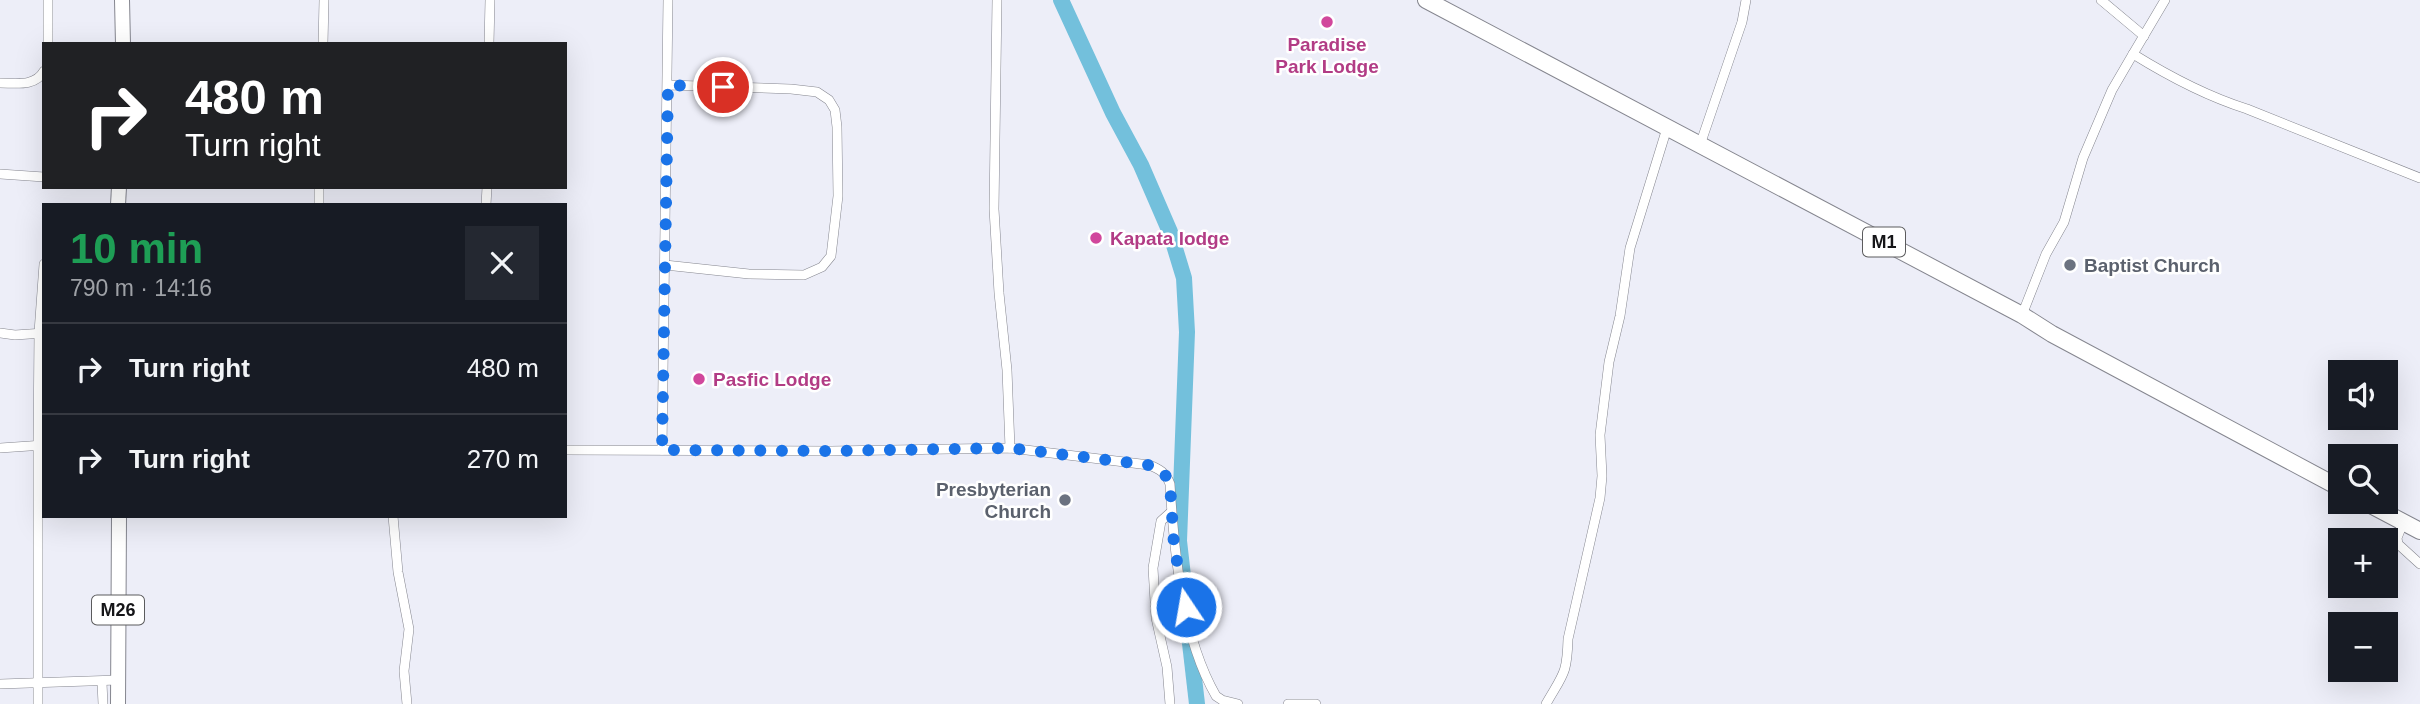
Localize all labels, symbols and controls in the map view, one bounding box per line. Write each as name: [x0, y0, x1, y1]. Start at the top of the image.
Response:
marker: Paradise Park Lodge: [1319, 14, 1335, 30]
place label: Paradise Park Lodge: [1275, 34, 1379, 77]
pin: [693, 57, 753, 117]
icon: arrive: [704, 68, 742, 106]
icon: right: [70, 70, 161, 161]
text: 480 m: [185, 70, 324, 124]
text: Turn right: [185, 127, 321, 163]
text: 10 min: [70, 225, 203, 272]
button: close: [465, 226, 539, 300]
place label: Kapata lodge: [1110, 228, 1229, 249]
road number: M1: [1863, 228, 1905, 256]
marker: Kapata lodge: [1088, 230, 1104, 246]
place label: Baptist Church: [2084, 255, 2220, 276]
marker: Baptist Church: [2062, 257, 2078, 273]
text: 790 m · 14:16: [70, 275, 212, 301]
icon: right: [70, 350, 108, 388]
text: Turn right: [129, 353, 250, 383]
text: 480 m: [467, 353, 539, 383]
map controls: [2328, 360, 2398, 682]
button: sound: [2328, 360, 2398, 430]
place label: Pasfic Lodge: [713, 369, 831, 390]
marker: Pasfic Lodge: [691, 371, 707, 387]
icon: right: [70, 441, 108, 479]
text: Turn right: [129, 444, 250, 474]
text: 270 m: [467, 444, 539, 474]
button: search: [2328, 444, 2398, 514]
place label: Presbyterian Church: [936, 479, 1051, 522]
marker: Presbyterian Church: [1057, 492, 1073, 508]
button: +: [2328, 528, 2398, 598]
position arrow: [1149, 570, 1223, 644]
road number: M26: [92, 596, 144, 624]
button: −: [2328, 612, 2398, 682]

